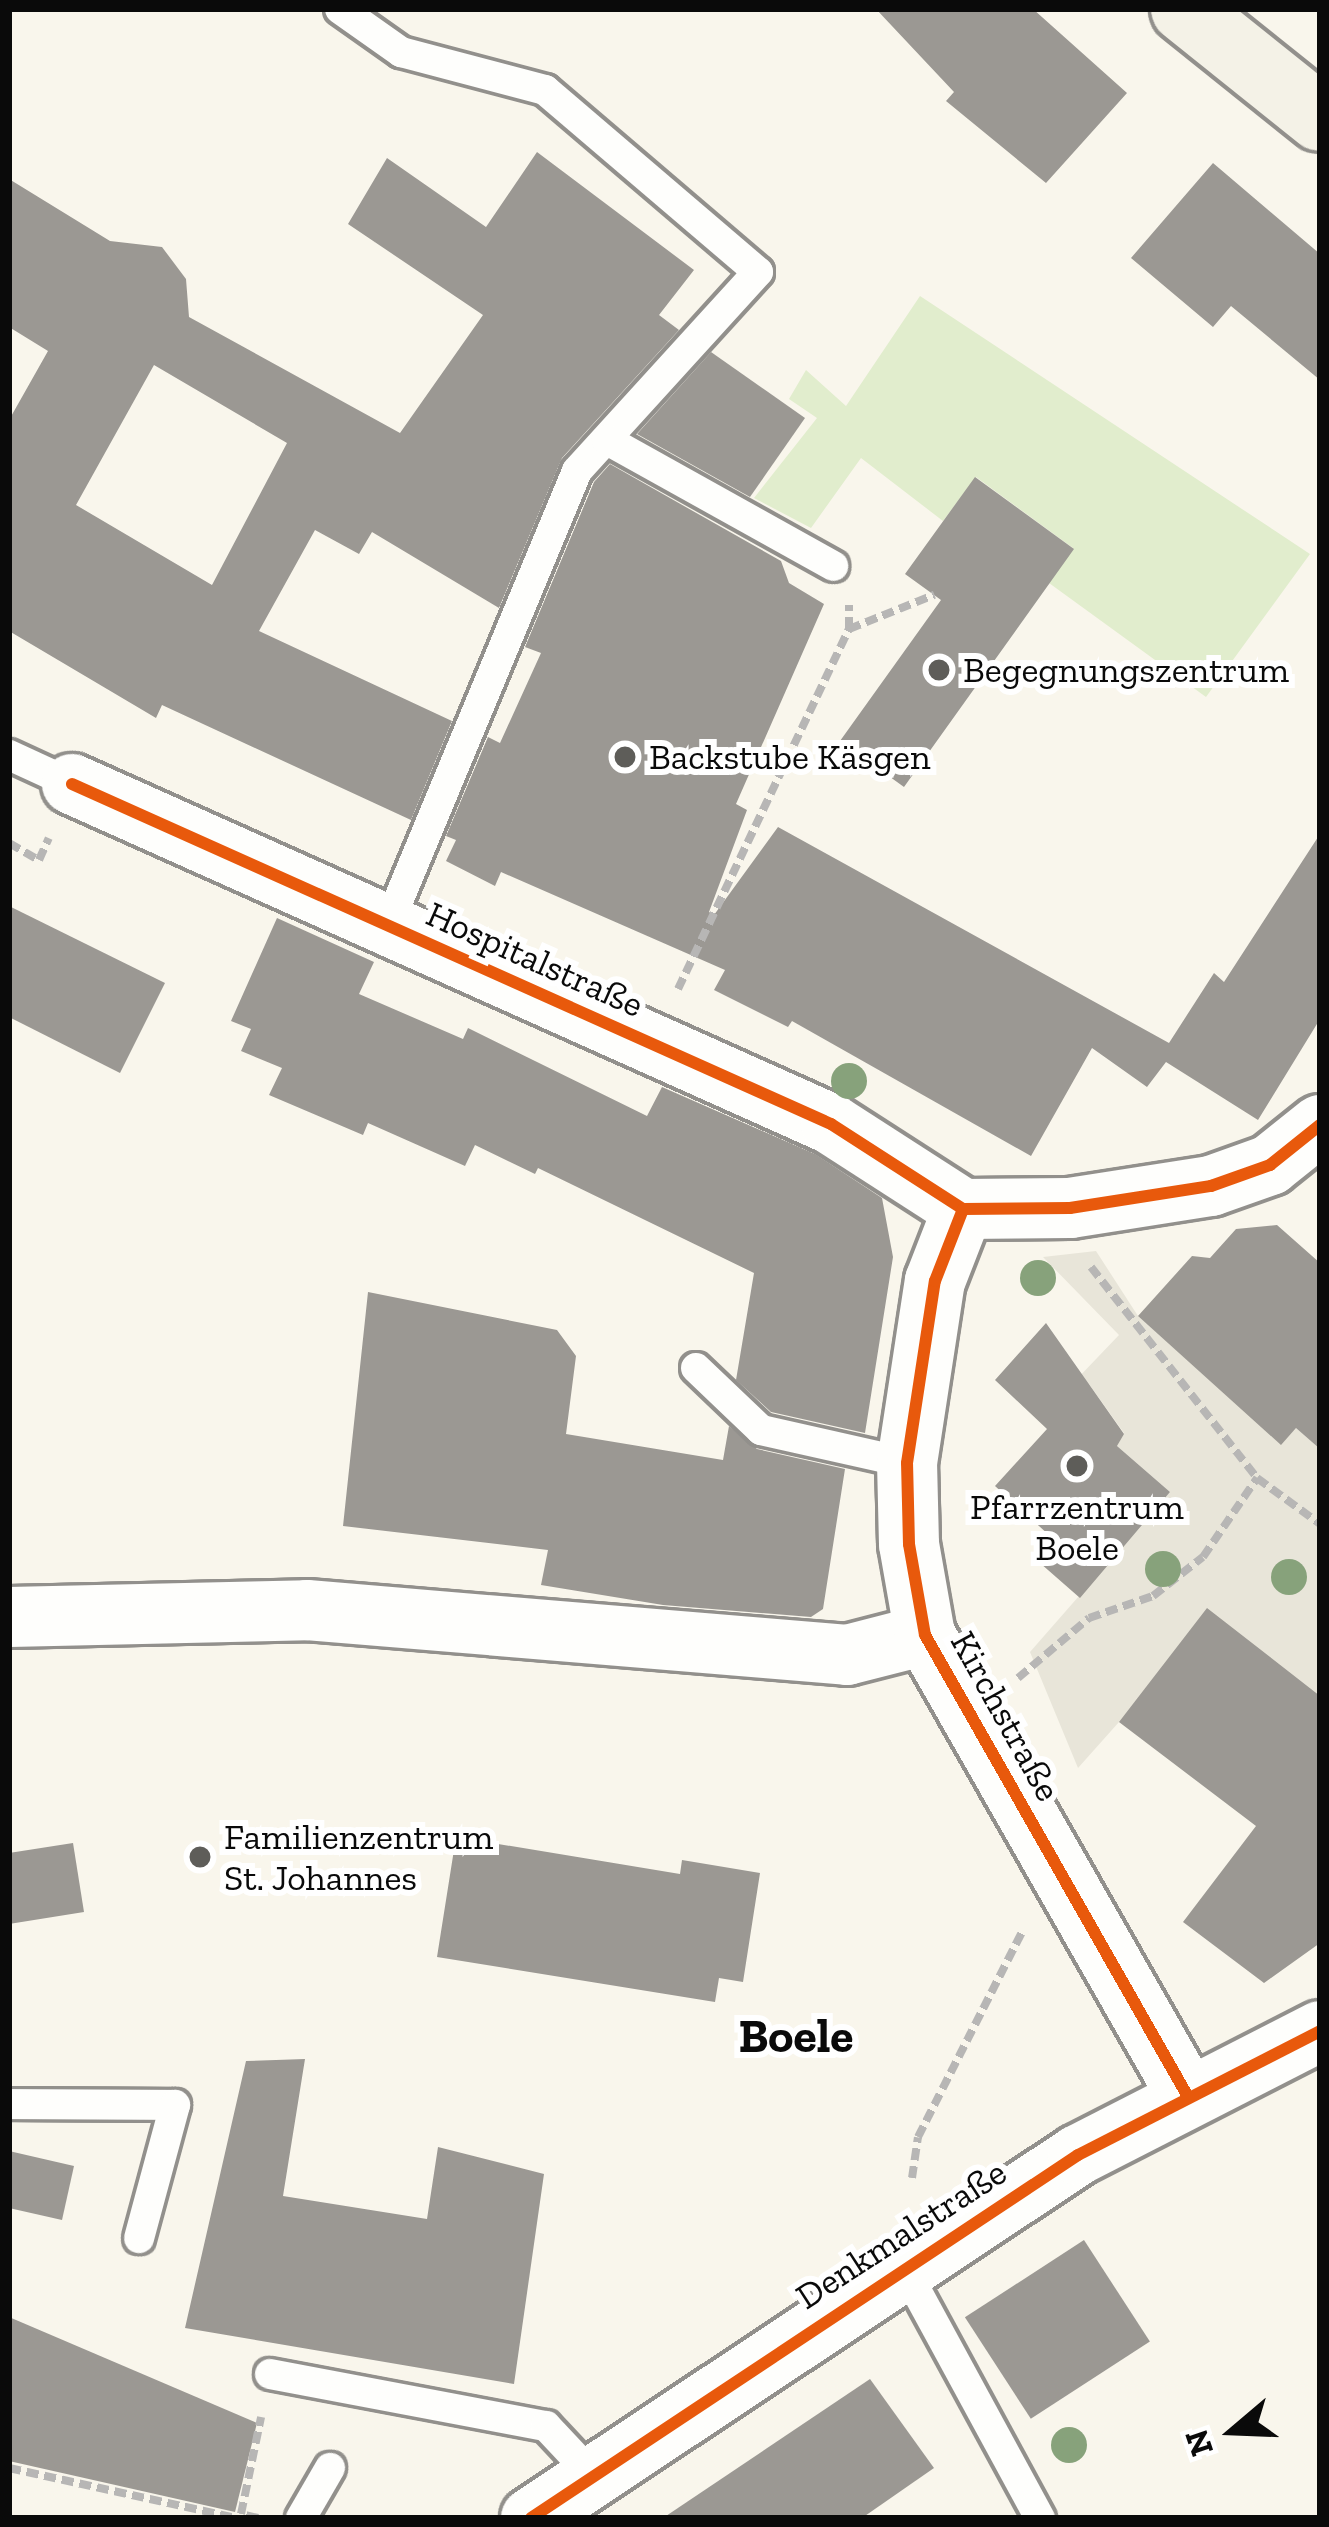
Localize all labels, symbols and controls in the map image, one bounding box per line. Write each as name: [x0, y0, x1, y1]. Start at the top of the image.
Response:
place label: Begegnungszentrum: [963, 648, 1289, 692]
marker: Begegnungszentrum: [926, 657, 952, 683]
place label: Backstube Käsgen: [649, 735, 931, 779]
marker: Backstube Käsgen: [612, 744, 638, 770]
street label: Hospitalstraße: [420, 892, 650, 1026]
marker: Pfarrzentrum Boele: [1064, 1453, 1090, 1479]
place label: Pfarrzentrum Boele: [970, 1484, 1184, 1569]
street label: Kirchstraße: [942, 1624, 1070, 1808]
place label: Familienzentrum St. Johannes: [224, 1814, 493, 1899]
marker: Familienzentrum St. Johannes: [187, 1844, 213, 1870]
district label: Boele: [738, 2007, 854, 2065]
street label: Denkmalstraße: [788, 2150, 1014, 2318]
north arrow: [1173, 2371, 1293, 2491]
text: N: [1176, 2425, 1221, 2461]

